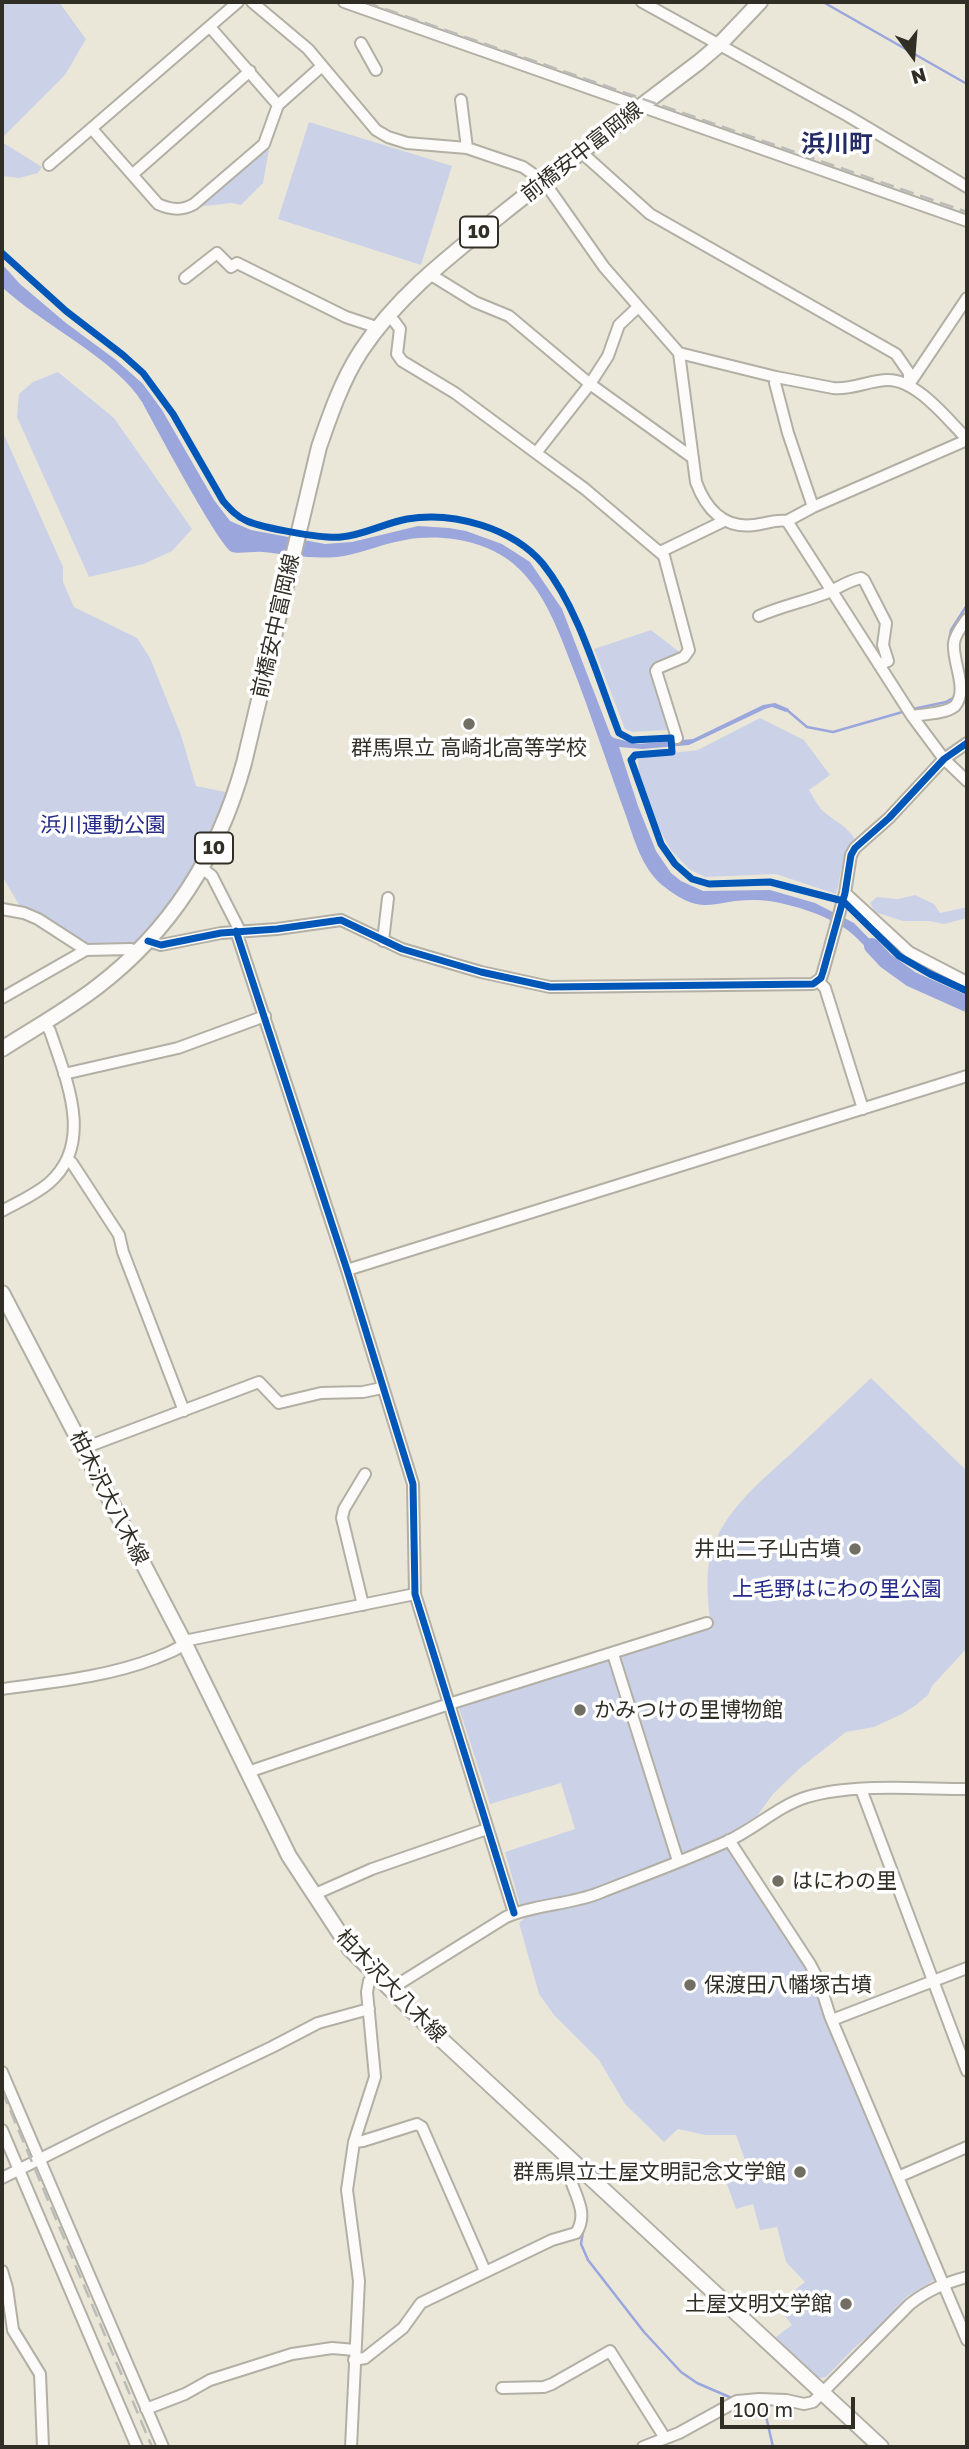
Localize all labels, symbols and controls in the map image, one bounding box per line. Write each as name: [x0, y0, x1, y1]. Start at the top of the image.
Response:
north arrow: [878, 21, 948, 91]
text: N: [909, 64, 929, 90]
street label: 前橋安中富岡線: [516, 97, 648, 207]
district label: 浜川町: [801, 130, 873, 158]
road number: 10: [460, 216, 498, 248]
street label: 前橋安中富岡線: [247, 552, 305, 700]
marker: 群馬県立 高崎北高等学校: [461, 716, 477, 732]
place label: 群馬県立 高崎北高等学校: [351, 735, 587, 761]
park label: 浜川運動公園: [40, 812, 166, 838]
road number: 10: [195, 832, 233, 863]
street label: 柏木沢大八木線: [64, 1427, 154, 1569]
place label: 井出二子山古墳: [694, 1536, 841, 1562]
marker: 井出二子山古墳: [847, 1541, 863, 1557]
park label: 上毛野はにわの里公園: [732, 1576, 942, 1602]
place label: かみつけの里博物館: [594, 1697, 783, 1723]
marker: かみつけの里博物館: [572, 1702, 588, 1718]
place label: はにわの里: [792, 1868, 897, 1894]
marker: はにわの里: [770, 1873, 786, 1889]
street label: 柏木沢大八木線: [331, 1924, 451, 2048]
place label: 保渡田八幡塚古墳: [704, 1972, 872, 1998]
marker: 保渡田八幡塚古墳: [682, 1977, 698, 1993]
place label: 群馬県立土屋文明記念文学館: [513, 2159, 786, 2185]
marker: 群馬県立土屋文明記念文学館: [792, 2164, 808, 2180]
place label: 土屋文明文学館: [685, 2291, 832, 2317]
marker: 土屋文明文学館: [838, 2296, 854, 2312]
scale bar: [724, 2382, 859, 2426]
text: 100 m: [733, 2396, 793, 2422]

